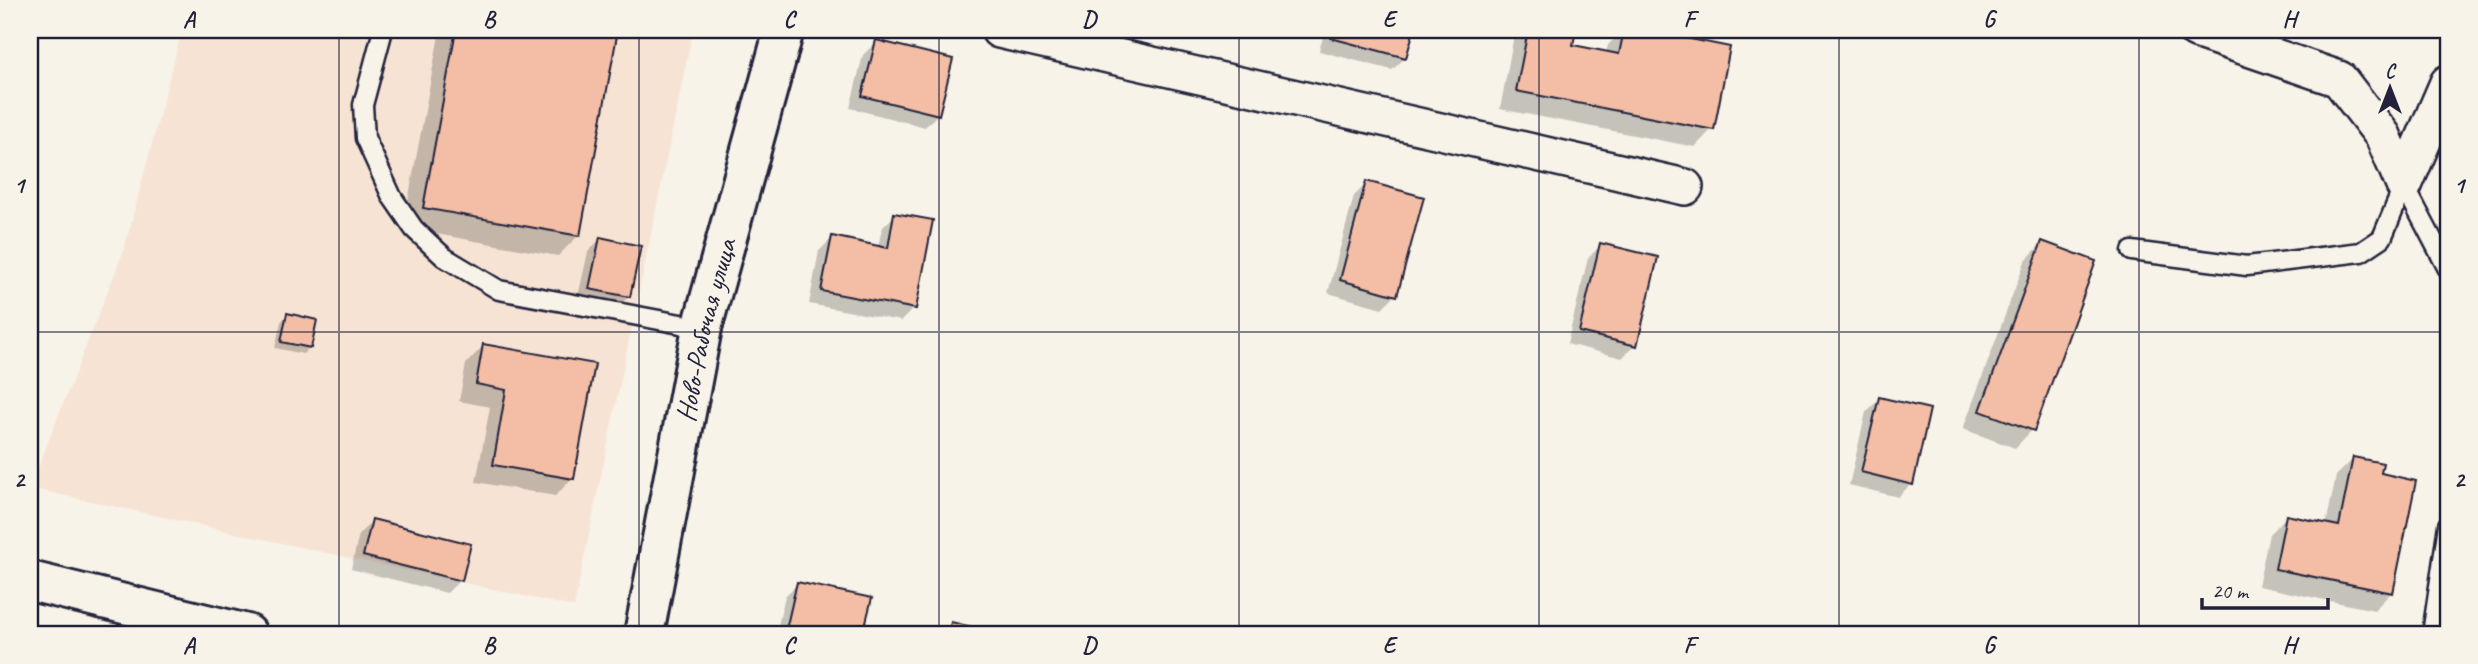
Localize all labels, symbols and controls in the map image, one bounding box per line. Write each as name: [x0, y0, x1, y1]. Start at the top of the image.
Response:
text: A: [183, 5, 197, 34]
text: B: [483, 5, 497, 34]
text: C: [784, 5, 798, 34]
text: D: [1082, 5, 1098, 34]
text: E: [1383, 5, 1399, 34]
text: F: [1684, 5, 1700, 34]
text: G: [1983, 5, 1998, 34]
text: H: [2282, 5, 2300, 34]
north arrow: [2356, 52, 2426, 122]
text: С: [2385, 60, 2397, 84]
text: 1: [14, 171, 27, 200]
text: 1: [2454, 171, 2467, 200]
street label: Ново-Рабочая улица: [668, 233, 744, 425]
text: 2: [14, 465, 27, 494]
text: 2: [2454, 465, 2467, 494]
scale bar: [2202, 566, 2328, 610]
text: 20 m: [2212, 578, 2250, 604]
text: A: [183, 631, 197, 660]
text: B: [483, 631, 497, 660]
text: C: [784, 631, 798, 660]
text: D: [1082, 631, 1098, 660]
text: E: [1383, 631, 1399, 660]
text: F: [1684, 631, 1700, 660]
text: G: [1983, 631, 1998, 660]
text: H: [2282, 631, 2300, 660]

